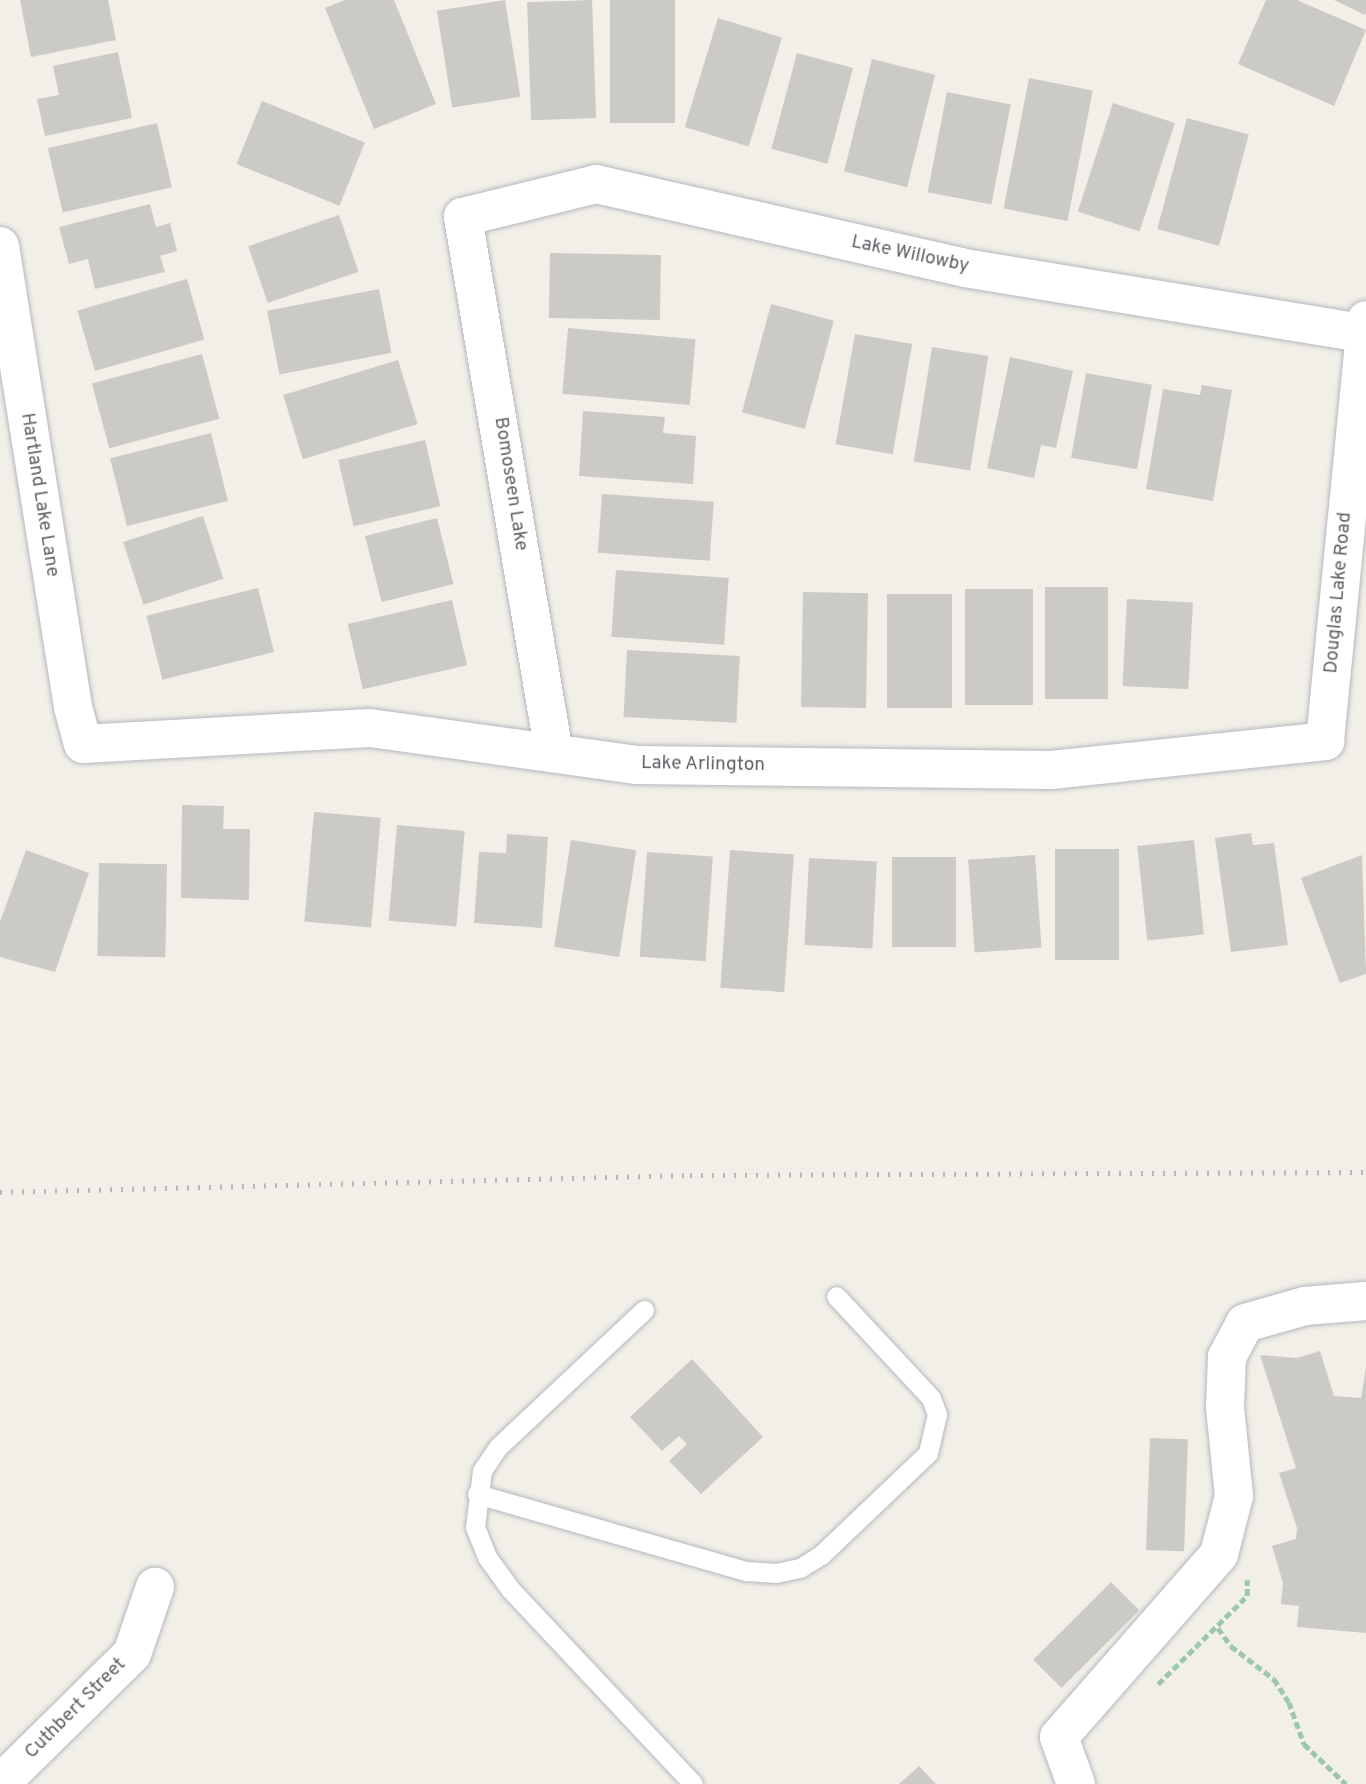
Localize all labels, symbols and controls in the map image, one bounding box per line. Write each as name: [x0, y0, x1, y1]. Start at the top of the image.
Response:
street label: Lake Willowby: [849, 231, 971, 279]
street label: Hartland Lake Lane: [15, 411, 63, 579]
street label: Bomoseen Lake: [488, 415, 532, 553]
street label: Douglas Lake Road: [1321, 511, 1357, 675]
street label: Lake Arlington: [640, 753, 766, 777]
street label: Cuthbert Street: [21, 1654, 131, 1764]

